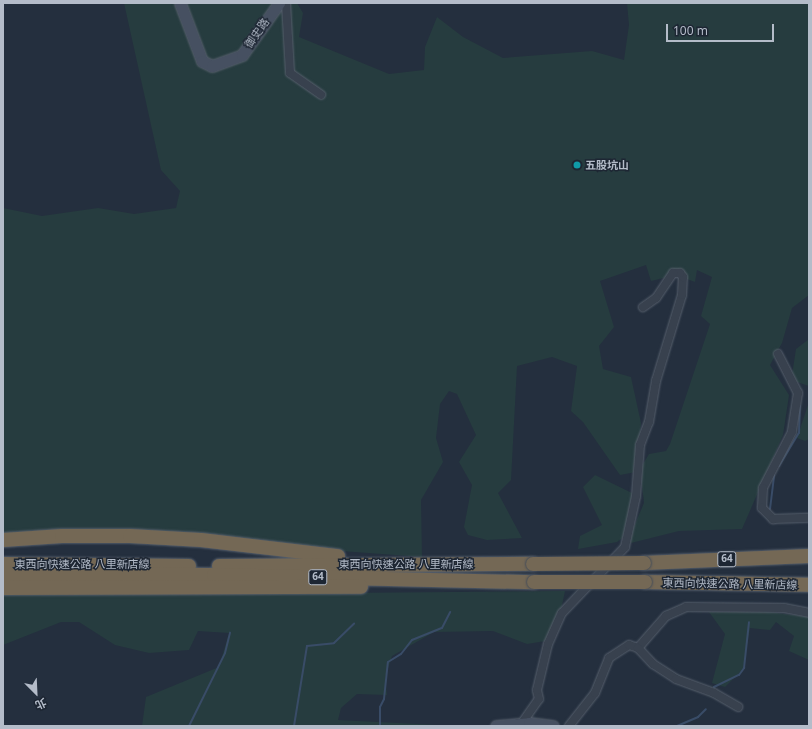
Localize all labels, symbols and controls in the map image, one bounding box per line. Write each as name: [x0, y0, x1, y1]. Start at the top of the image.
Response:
street label: 御史路: [242, 16, 272, 50]
scale bar: [668, 16, 776, 42]
text: 100 m: [673, 22, 708, 39]
place label: 五股坑山: [585, 158, 629, 172]
marker: 五股坑山: [572, 160, 582, 170]
road number: 64: [717, 551, 737, 567]
street label: 東西向快速公路 八里新店線: [15, 557, 149, 571]
street label: 東西向快速公路 八里新店線: [339, 557, 473, 571]
road number: 64: [308, 569, 328, 585]
street label: 東西向快速公路 八里新店線: [662, 576, 798, 592]
north arrow: [16, 673, 56, 713]
text: 北: [33, 695, 49, 714]

